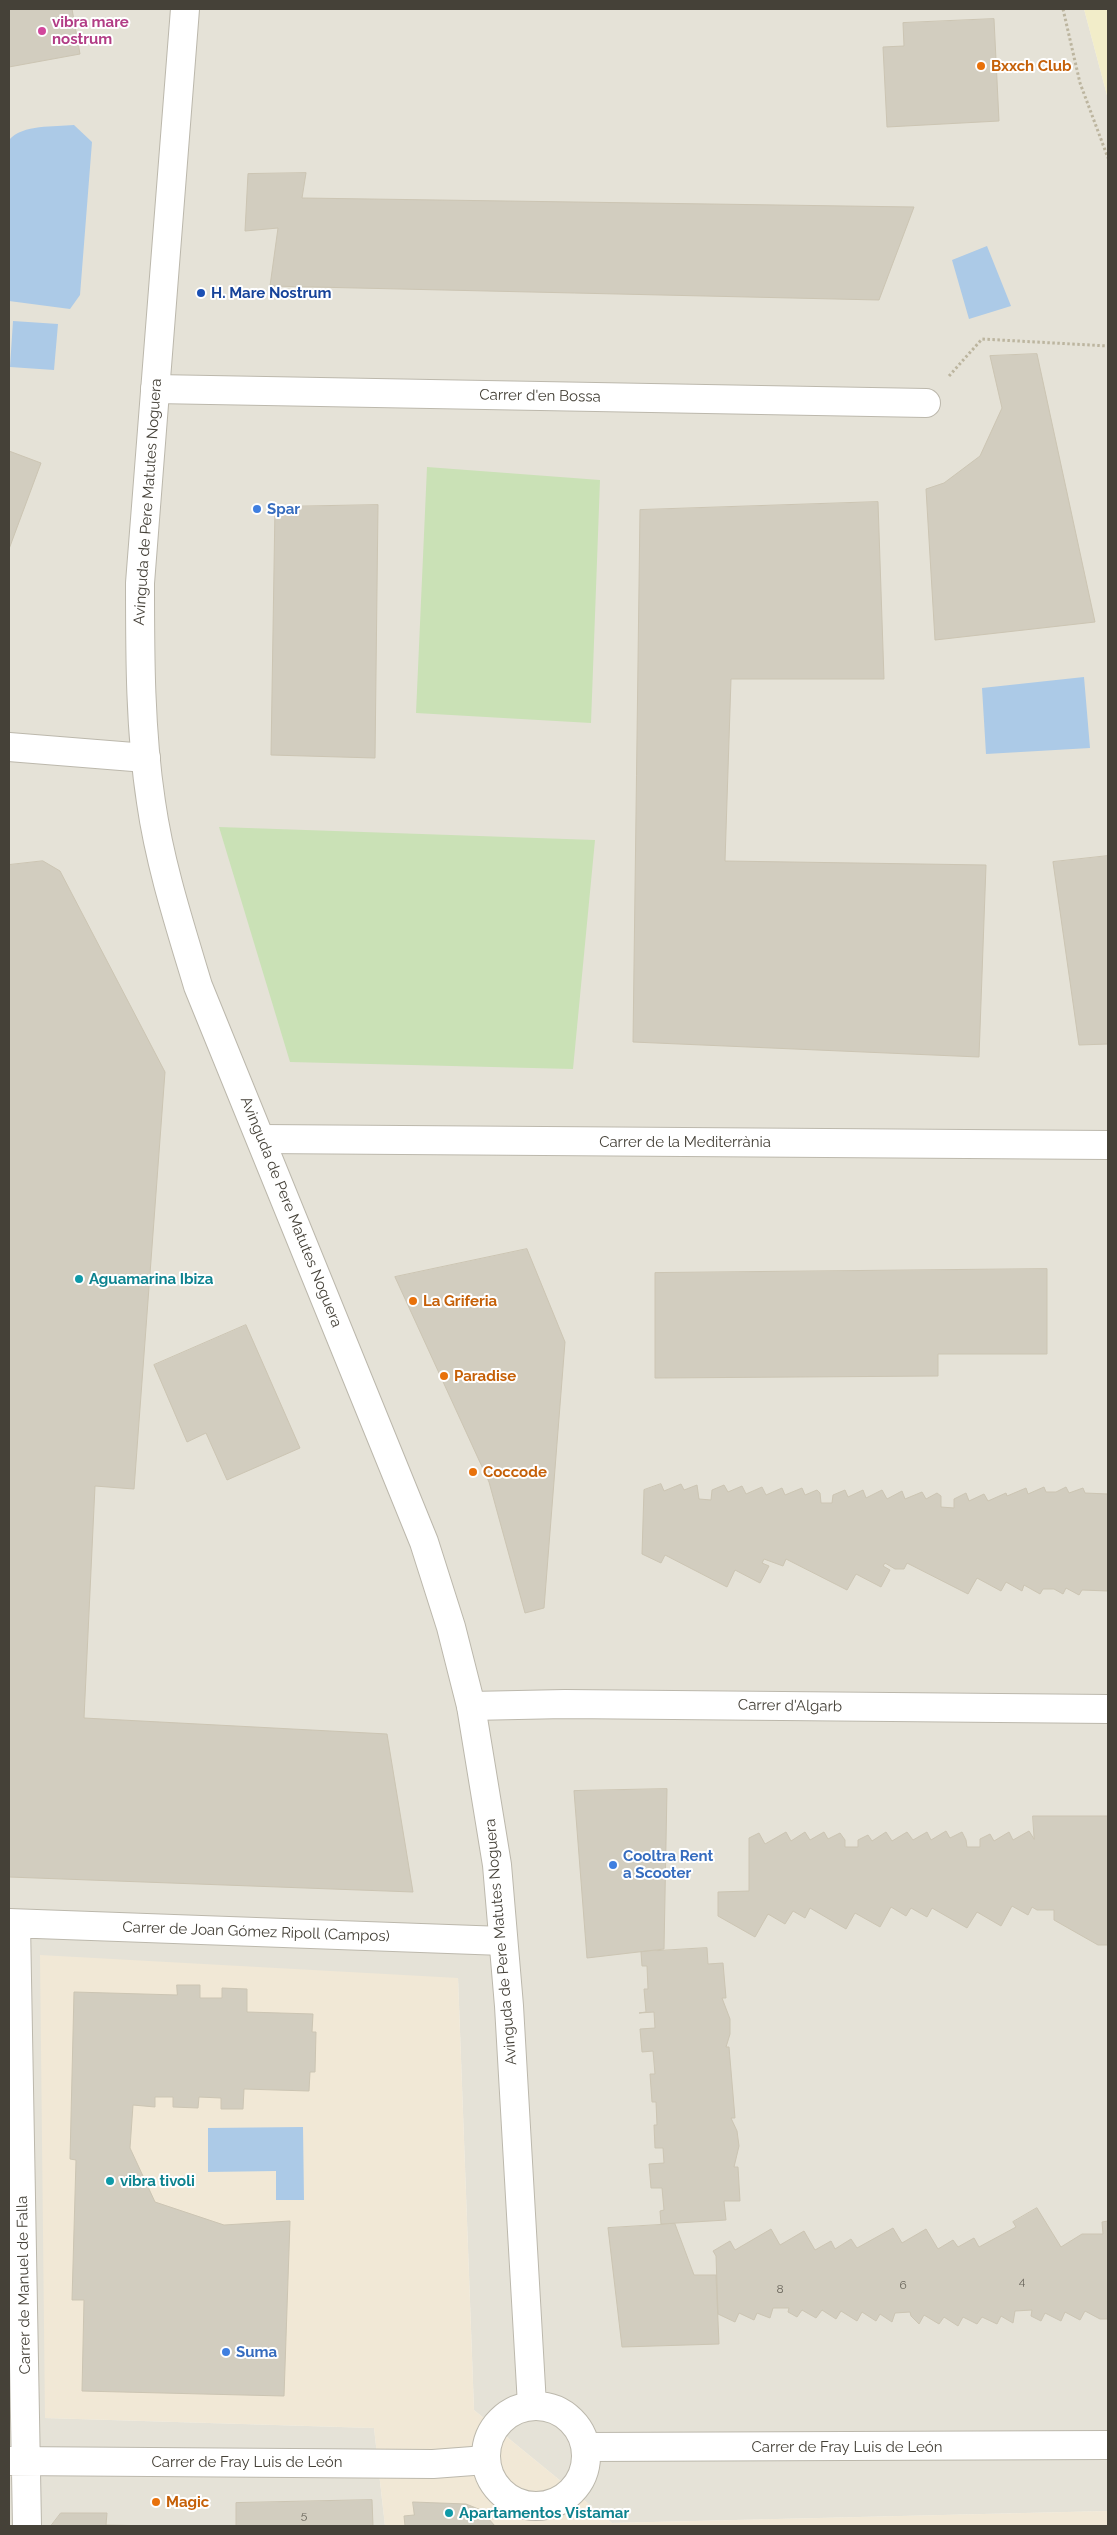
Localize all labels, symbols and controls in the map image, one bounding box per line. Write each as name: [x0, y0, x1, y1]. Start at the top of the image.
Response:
place label: vibra mare nostrum: [52, 13, 129, 48]
marker: vibra mare nostrum: [36, 25, 48, 37]
place label: Bxxch Club: [991, 57, 1072, 75]
marker: Bxxch Club: [975, 60, 987, 72]
place label: H. Mare Nostrum: [211, 284, 332, 302]
marker: H. Mare Nostrum: [195, 287, 207, 299]
street label: Avinguda de Pere Matutes Noguera: [130, 378, 166, 626]
street label: Carrer d'en Bossa: [479, 386, 601, 406]
place label: Spar: [267, 500, 300, 518]
marker: Spar: [251, 503, 263, 515]
street label: Avinguda de Pere Matutes Noguera: [236, 1094, 346, 1330]
street label: Carrer de la Mediterrània: [599, 1133, 771, 1151]
place label: Aguamarina Ibiza: [89, 1270, 213, 1288]
marker: Aguamarina Ibiza: [73, 1273, 85, 1285]
place label: La Griferia: [423, 1292, 497, 1310]
marker: La Griferia: [407, 1295, 419, 1307]
place label: Paradise: [454, 1367, 516, 1385]
marker: Paradise: [438, 1370, 450, 1382]
place label: Coccode: [483, 1463, 547, 1481]
marker: Coccode: [467, 1466, 479, 1478]
street label: Carrer d'Algarb: [738, 1696, 842, 1716]
street label: Avinguda de Pere Matutes Noguera: [481, 1818, 521, 2066]
place label: Cooltra Rent a Scooter: [623, 1847, 713, 1882]
marker: Cooltra Rent a Scooter: [607, 1859, 619, 1871]
street label: Carrer de Joan Gómez Ripoll (Campos): [122, 1918, 390, 1946]
place label: vibra tivoli: [120, 2172, 195, 2190]
marker: vibra tivoli: [104, 2175, 116, 2187]
street label: Carrer de Manuel de Falla: [13, 2196, 35, 2374]
house number: 4: [1019, 2274, 1025, 2288]
house number: 6: [899, 2278, 907, 2292]
house number: 8: [776, 2282, 784, 2296]
place label: Suma: [236, 2343, 277, 2361]
marker: Suma: [220, 2346, 232, 2358]
street label: Carrer de Fray Luis de León: [752, 2438, 942, 2456]
street label: Carrer de Fray Luis de León: [152, 2453, 342, 2471]
place label: Magic: [166, 2493, 209, 2511]
marker: Magic: [150, 2496, 162, 2508]
place label: Apartamentos Vistamar: [459, 2504, 629, 2522]
marker: Apartamentos Vistamar: [443, 2507, 455, 2519]
house number: 5: [301, 2508, 307, 2522]

